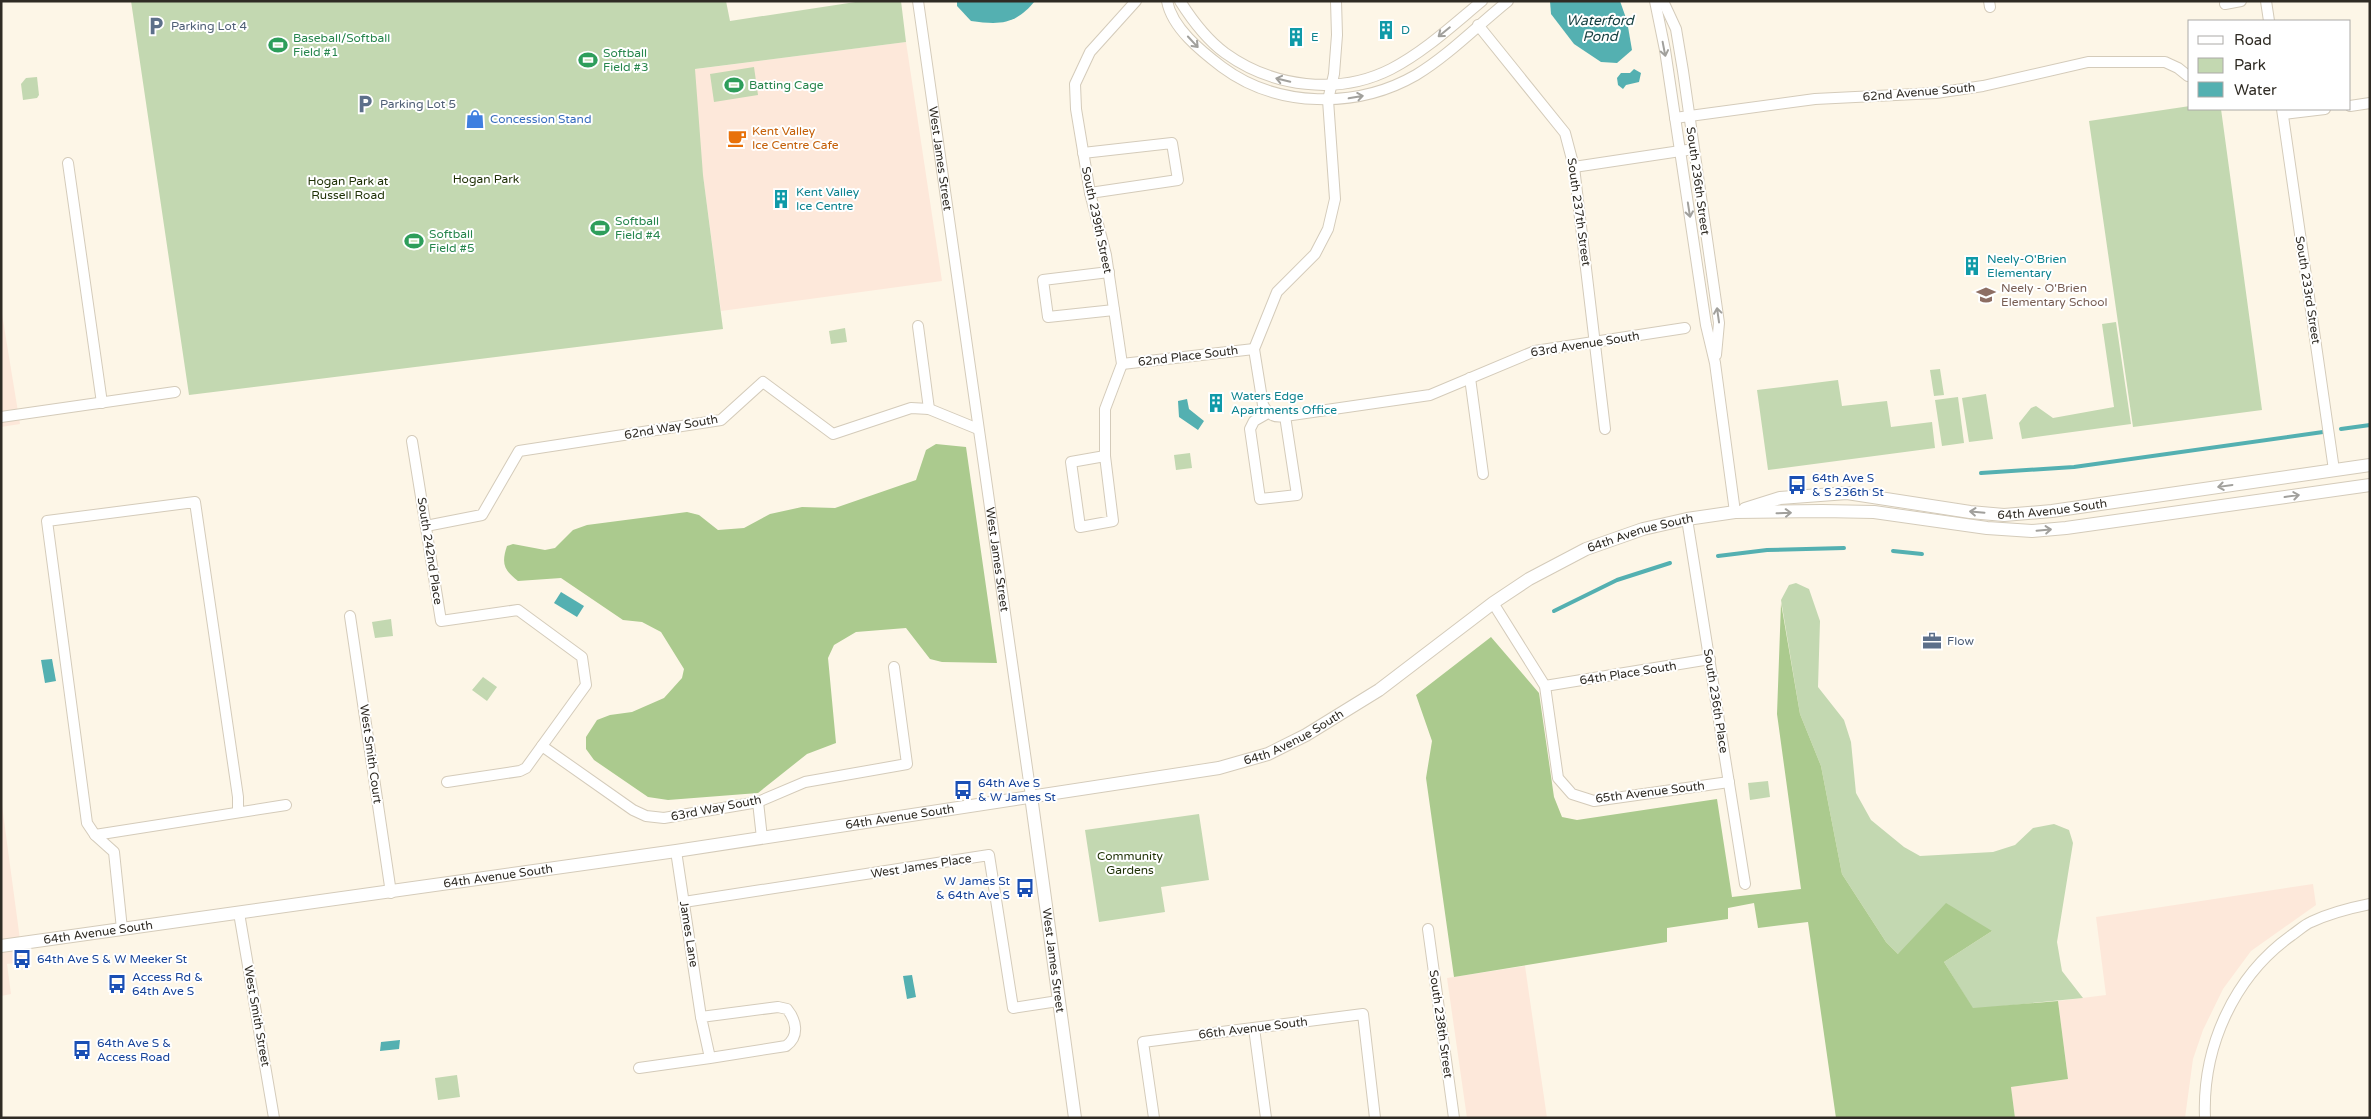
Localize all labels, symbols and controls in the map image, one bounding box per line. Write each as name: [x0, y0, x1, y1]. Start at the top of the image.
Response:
water label: Waterford Pond: [1566, 12, 1636, 45]
parking icon: Parking Lot 4: [145, 15, 167, 37]
place label: Parking Lot 4: [171, 19, 247, 33]
building icon: D: [1375, 19, 1397, 41]
legend: [2188, 20, 2351, 110]
place label: D: [1401, 23, 1410, 37]
building icon: E: [1285, 26, 1307, 48]
one-way arrow: [1438, 26, 1451, 37]
place label: E: [1311, 30, 1319, 44]
place label: Baseball/Softball Field #1: [293, 31, 390, 59]
text: Road: [2234, 31, 2272, 49]
sports icon: Baseball/Softball Field #1: [267, 34, 289, 56]
one-way arrow: [1187, 35, 1199, 48]
one-way arrow: [1660, 41, 1670, 57]
place label: Softball Field #3: [603, 46, 649, 74]
sports icon: Softball Field #3: [577, 49, 599, 71]
text: Park: [2234, 56, 2266, 74]
sports icon: Batting Cage: [723, 74, 745, 96]
one-way arrow: [1275, 75, 1291, 84]
place label: Batting Cage: [749, 78, 824, 92]
street label: 62nd Avenue South: [1862, 80, 1976, 104]
text: Water: [2234, 81, 2277, 99]
one-way arrow: [1347, 91, 1363, 101]
parking icon: Parking Lot 5: [354, 93, 376, 115]
place label: Parking Lot 5: [380, 97, 456, 111]
street label: West James Street: [926, 105, 955, 212]
shop icon: Concession Stand: [464, 108, 486, 130]
place label: Concession Stand: [490, 112, 591, 126]
place label: Kent Valley Ice Centre Cafe: [752, 124, 839, 152]
street label: South 236th Street: [1683, 126, 1713, 236]
cafe icon: Kent Valley Ice Centre Cafe: [726, 127, 748, 149]
street label: South 237th Street: [1564, 157, 1594, 267]
street label: South 239th Street: [1079, 165, 1115, 275]
park label: Hogan Park: [453, 172, 520, 186]
park label: Hogan Park at Russell Road: [308, 174, 389, 202]
place label: Kent Valley Ice Centre: [796, 185, 860, 213]
building icon: Kent Valley Ice Centre: [770, 188, 792, 210]
one-way arrow: [1684, 201, 1694, 217]
place label: Softball Field #4: [615, 214, 661, 242]
sports icon: Softball Field #4: [589, 217, 611, 239]
place label: Softball Field #5: [429, 227, 475, 255]
sports icon: Softball Field #5: [403, 230, 425, 252]
street label: South 233rd Street: [2293, 235, 2324, 345]
place label: Neely-O'Brien Elementary: [1987, 252, 2067, 280]
building icon: Neely-O'Brien Elementary: [1961, 255, 1983, 277]
place label: Neely - O'Brien Elementary School: [2001, 281, 2108, 309]
school or university icon: Neely - O'Brien Elementary School: [1975, 284, 1997, 306]
one-way arrow: [1712, 307, 1722, 323]
street label: 63rd Avenue South: [1530, 328, 1640, 360]
street label: 62nd Place South: [1137, 343, 1239, 369]
place label: Waters Edge Apartments Office: [1231, 389, 1337, 417]
building icon: Waters Edge Apartments Office: [1205, 392, 1227, 414]
street label: 62nd Way South: [623, 412, 719, 442]
place label: 64th Ave S & S 236th St: [1812, 471, 1884, 499]
bus stop icon: 64th Ave S & S 236th St: [1786, 474, 1808, 496]
one-way arrow: [2217, 481, 2233, 491]
one-way arrow: [2284, 491, 2300, 501]
street label: South 242nd Place: [415, 496, 445, 606]
street label: 64th Avenue South: [1997, 496, 2108, 522]
street label: West James Street: [983, 506, 1012, 613]
one-way arrow: [1776, 508, 1792, 517]
one-way arrow: [1969, 508, 1985, 517]
street label: 64th Avenue South: [1585, 511, 1694, 555]
one-way arrow: [2036, 525, 2052, 534]
office icon: Flow: [1921, 630, 1943, 652]
place label: Flow: [1947, 634, 1974, 648]
street label: South 236th Place: [1701, 648, 1731, 754]
street label: 64th Place South: [1579, 658, 1677, 688]
street label: West Smith Court: [357, 703, 385, 805]
street label: 64th Avenue South: [1242, 707, 1346, 768]
place label: 64th Ave S & W James St: [978, 776, 1056, 804]
street label: 65th Avenue South: [1595, 778, 1705, 806]
bus stop icon: 64th Ave S & W James St: [952, 779, 974, 801]
street label: 63rd Way South: [670, 792, 762, 824]
street label: 64th Avenue South: [844, 802, 955, 832]
park label: Community Gardens: [1097, 849, 1164, 877]
street label: West James Place: [870, 851, 973, 881]
street label: 64th Avenue South: [443, 861, 554, 891]
place label: W James St & 64th Ave S: [936, 874, 1010, 902]
bus stop icon: W James St & 64th Ave S: [1014, 877, 1036, 899]
street label: James Lane: [677, 900, 701, 968]
street label: West James Street: [1039, 907, 1068, 1014]
street label: 64th Avenue South: [43, 918, 154, 947]
bus stop icon: 64th Ave S & W Meeker St: [11, 948, 33, 970]
place label: 64th Ave S & W Meeker St: [37, 952, 188, 966]
street label: West Smith Street: [241, 964, 273, 1068]
street label: South 238th Street: [1426, 969, 1456, 1079]
place label: Access Rd & 64th Ave S: [132, 970, 203, 998]
bus stop icon: Access Rd & 64th Ave S: [106, 973, 128, 995]
street label: 66th Avenue South: [1198, 1014, 1308, 1042]
place label: 64th Ave S & Access Road: [97, 1036, 171, 1064]
bus stop icon: 64th Ave S & Access Road: [71, 1039, 93, 1061]

